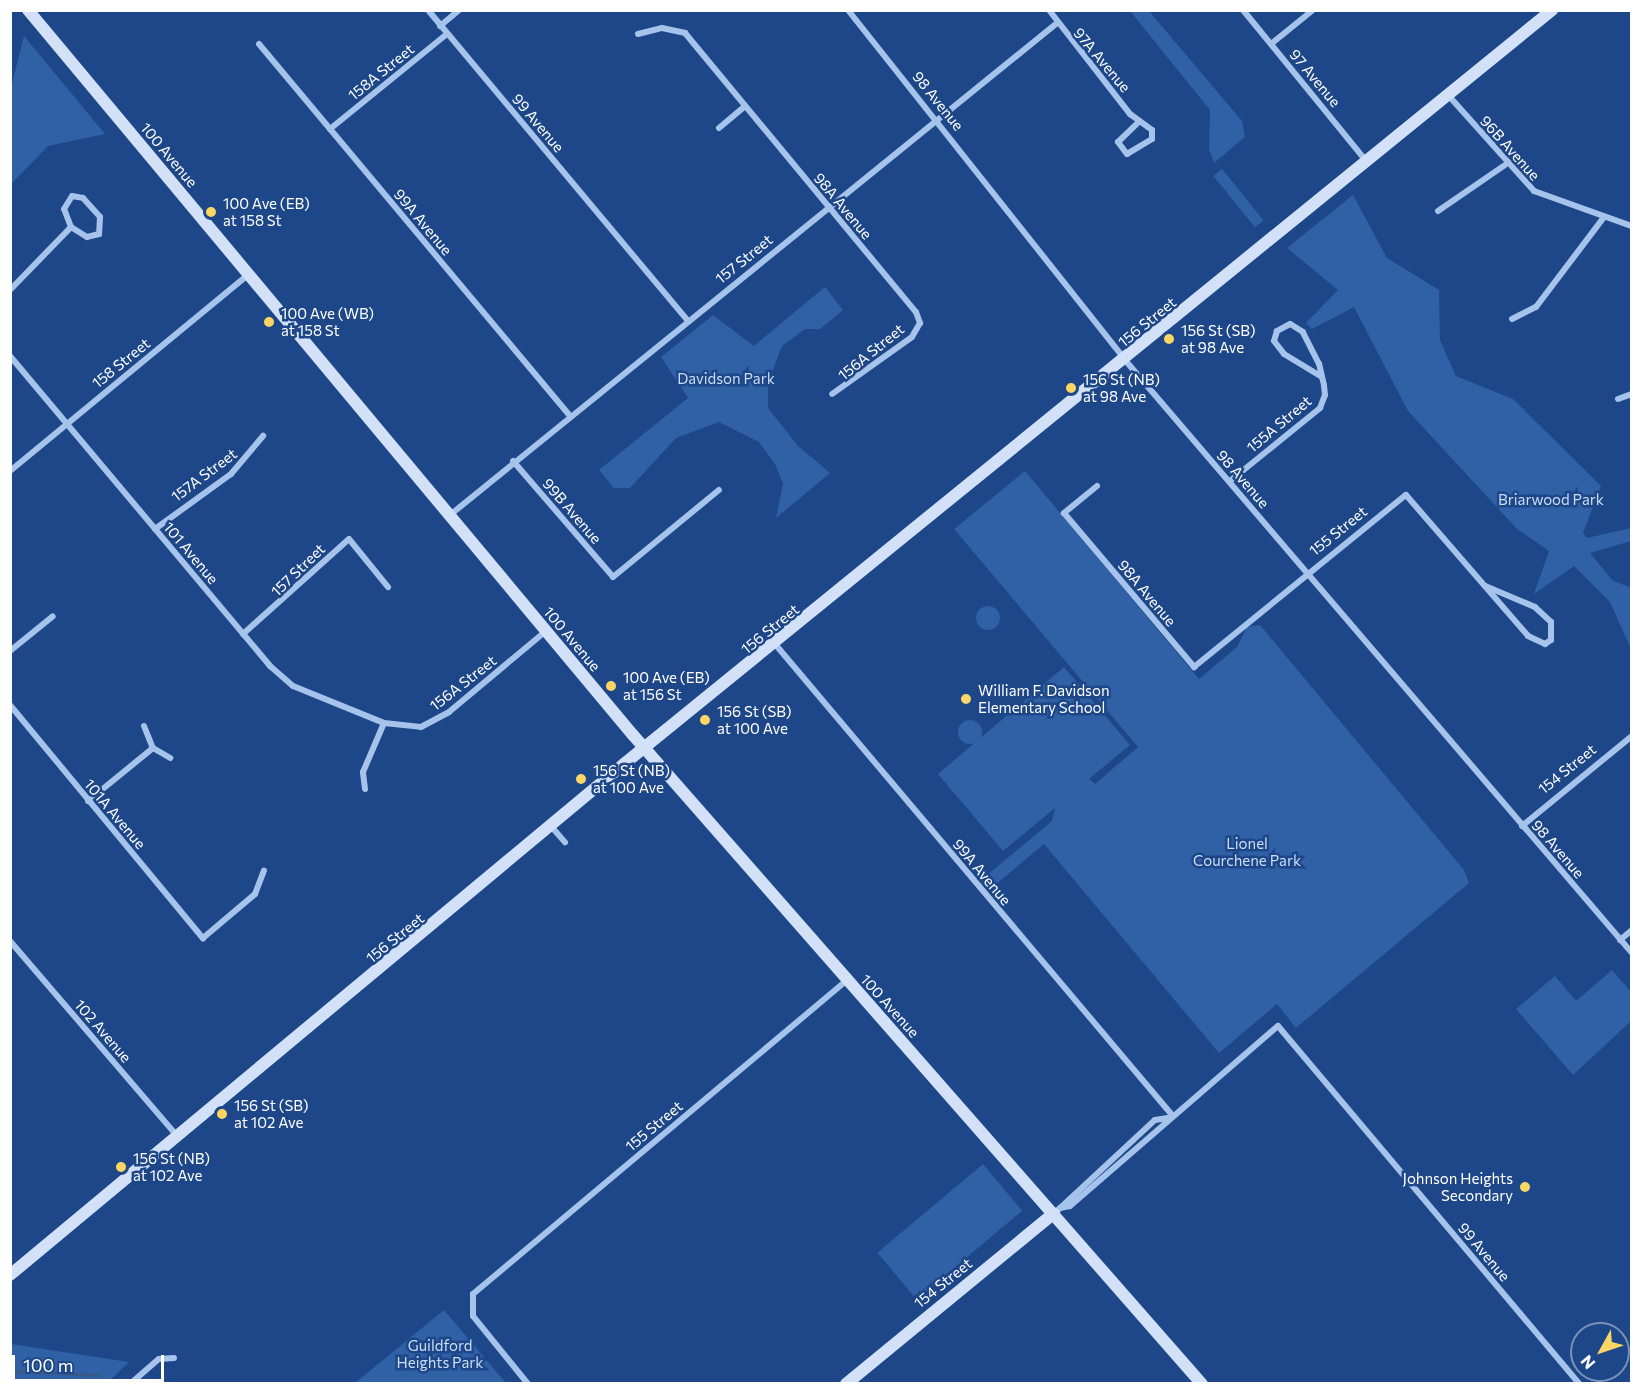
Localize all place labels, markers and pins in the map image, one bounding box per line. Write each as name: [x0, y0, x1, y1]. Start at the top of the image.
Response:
place label: 100 Ave (EB) at 158 St: [223, 194, 310, 229]
marker: 100 Ave (EB) at 158 St: [204, 205, 218, 219]
place label: 100 Ave (WB) at 158 St: [281, 304, 374, 339]
marker: 100 Ave (WB) at 158 St: [262, 315, 276, 329]
place label: 156 St (SB) at 98 Ave: [1181, 321, 1255, 356]
marker: 156 St (SB) at 98 Ave: [1162, 332, 1176, 346]
place label: 156 St (NB) at 98 Ave: [1083, 370, 1160, 405]
marker: 156 St (NB) at 98 Ave: [1064, 381, 1078, 395]
place label: 100 Ave (EB) at 156 St: [623, 668, 710, 703]
marker: 100 Ave (EB) at 156 St: [604, 679, 618, 693]
place label: William F. Davidson Elementary School: [978, 681, 1109, 716]
marker: William F. Davidson Elementary School: [959, 692, 973, 706]
place label: 156 St (SB) at 100 Ave: [717, 702, 791, 737]
marker: 156 St (SB) at 100 Ave: [698, 713, 712, 727]
place label: 156 St (NB) at 100 Ave: [593, 761, 670, 796]
marker: 156 St (NB) at 100 Ave: [574, 772, 588, 786]
place label: 156 St (SB) at 102 Ave: [234, 1096, 308, 1131]
marker: 156 St (SB) at 102 Ave: [215, 1107, 229, 1121]
place label: 156 St (NB) at 102 Ave: [133, 1149, 210, 1184]
marker: 156 St (NB) at 102 Ave: [114, 1160, 128, 1174]
place label: Johnson Heights Secondary: [1403, 1169, 1513, 1204]
marker: Johnson Heights Secondary: [1518, 1180, 1532, 1194]

